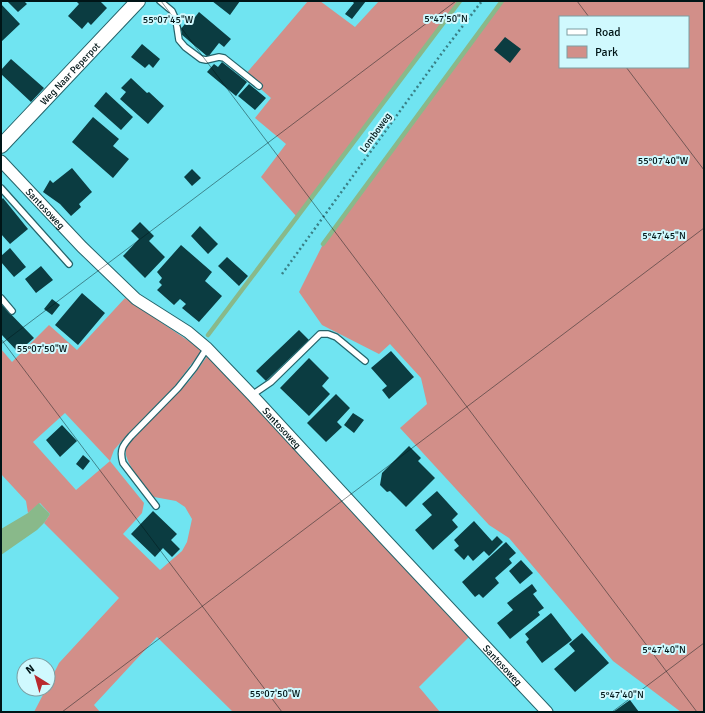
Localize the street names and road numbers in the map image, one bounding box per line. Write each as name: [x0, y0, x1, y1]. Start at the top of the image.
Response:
street label: Weg Naar Peperpot: [38, 40, 103, 108]
street label: Lomboweg: [357, 110, 394, 155]
street label: Santosoweg: [23, 186, 67, 232]
street label: Santosoweg: [259, 405, 303, 451]
street label: Santosoweg: [480, 643, 524, 688]

